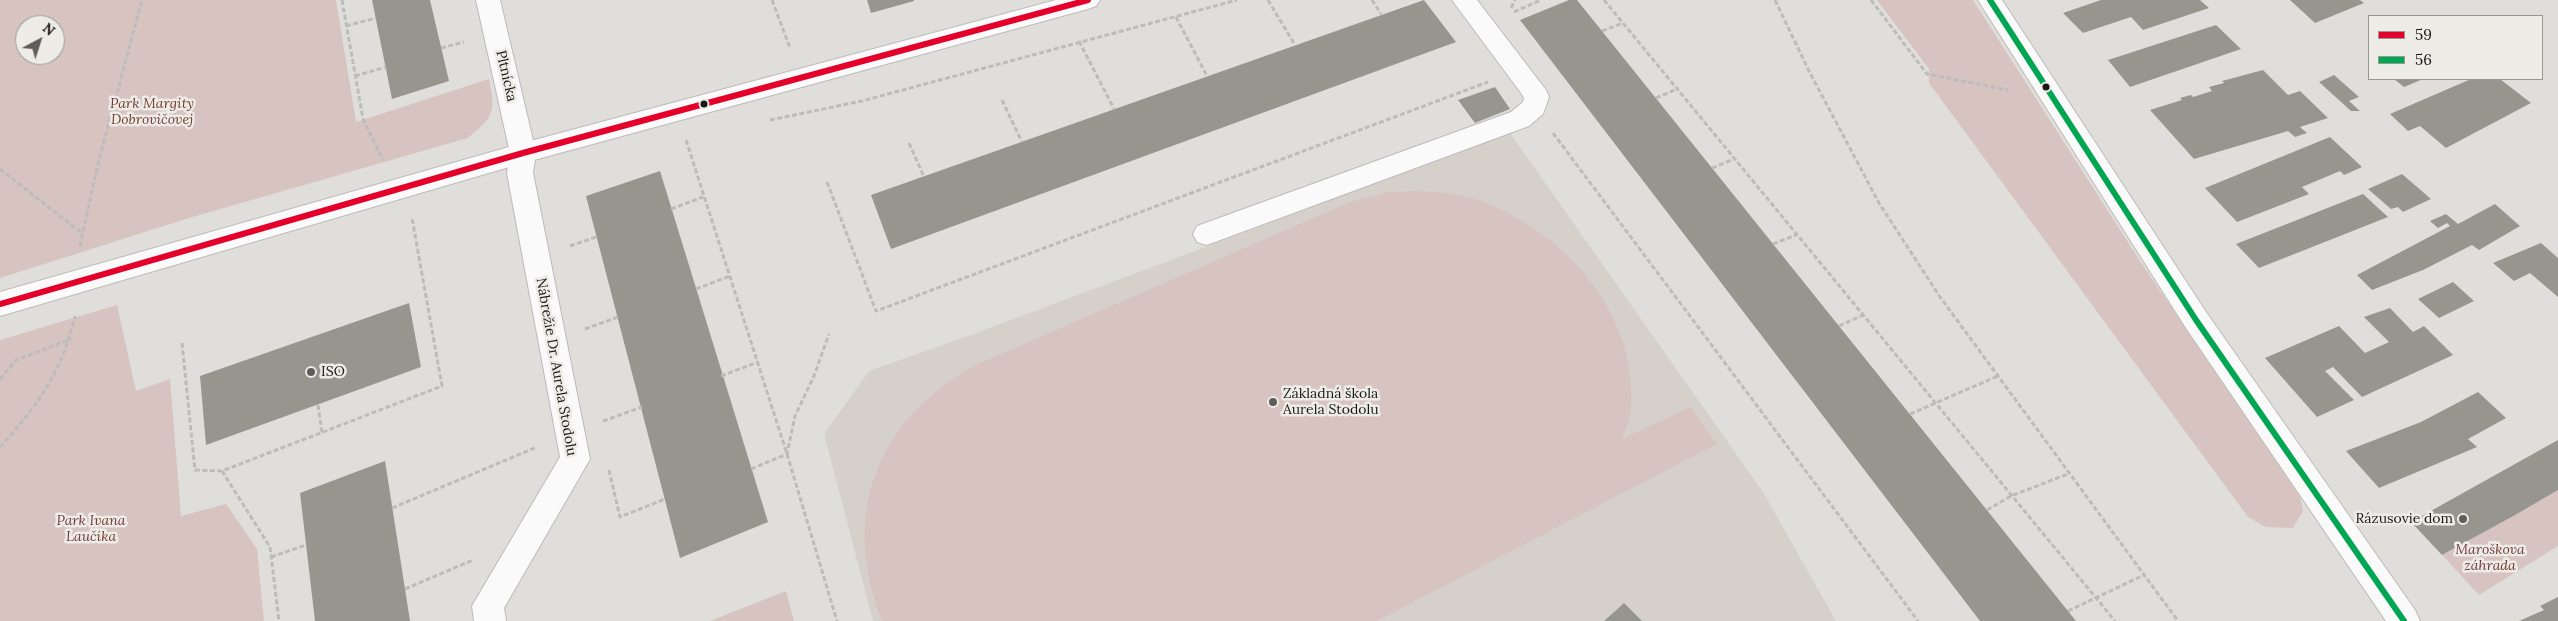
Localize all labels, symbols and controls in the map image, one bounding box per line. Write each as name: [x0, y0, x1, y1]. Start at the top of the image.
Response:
north arrow: [15, 15, 65, 65]
legend: [2368, 15, 2543, 80]
text: N: [39, 19, 59, 40]
text: 59: [2415, 25, 2432, 44]
street label: Pltnícka: [492, 49, 520, 103]
text: 56: [2415, 50, 2432, 69]
unlabelled marker: [2041, 82, 2051, 92]
park label: Park Margity Dobrovičovej: [110, 96, 194, 128]
unlabelled marker: [699, 99, 709, 109]
street label: Nábrežie Dr. Aurela Stodolu: [532, 277, 580, 457]
place label: ISO: [321, 364, 345, 380]
marker: ISO: [305, 366, 317, 378]
place label: Základná škola Aurela Stodolu: [1283, 386, 1379, 418]
marker: Základná škola Aurela Stodolu: [1267, 396, 1279, 408]
place label: Rázusovie dom: [2356, 511, 2453, 527]
park label: Park Ivana Laučíka: [57, 513, 125, 546]
marker: Rázusovie dom: [2457, 513, 2469, 525]
park label: Maroškova záhrada: [2455, 542, 2525, 574]

